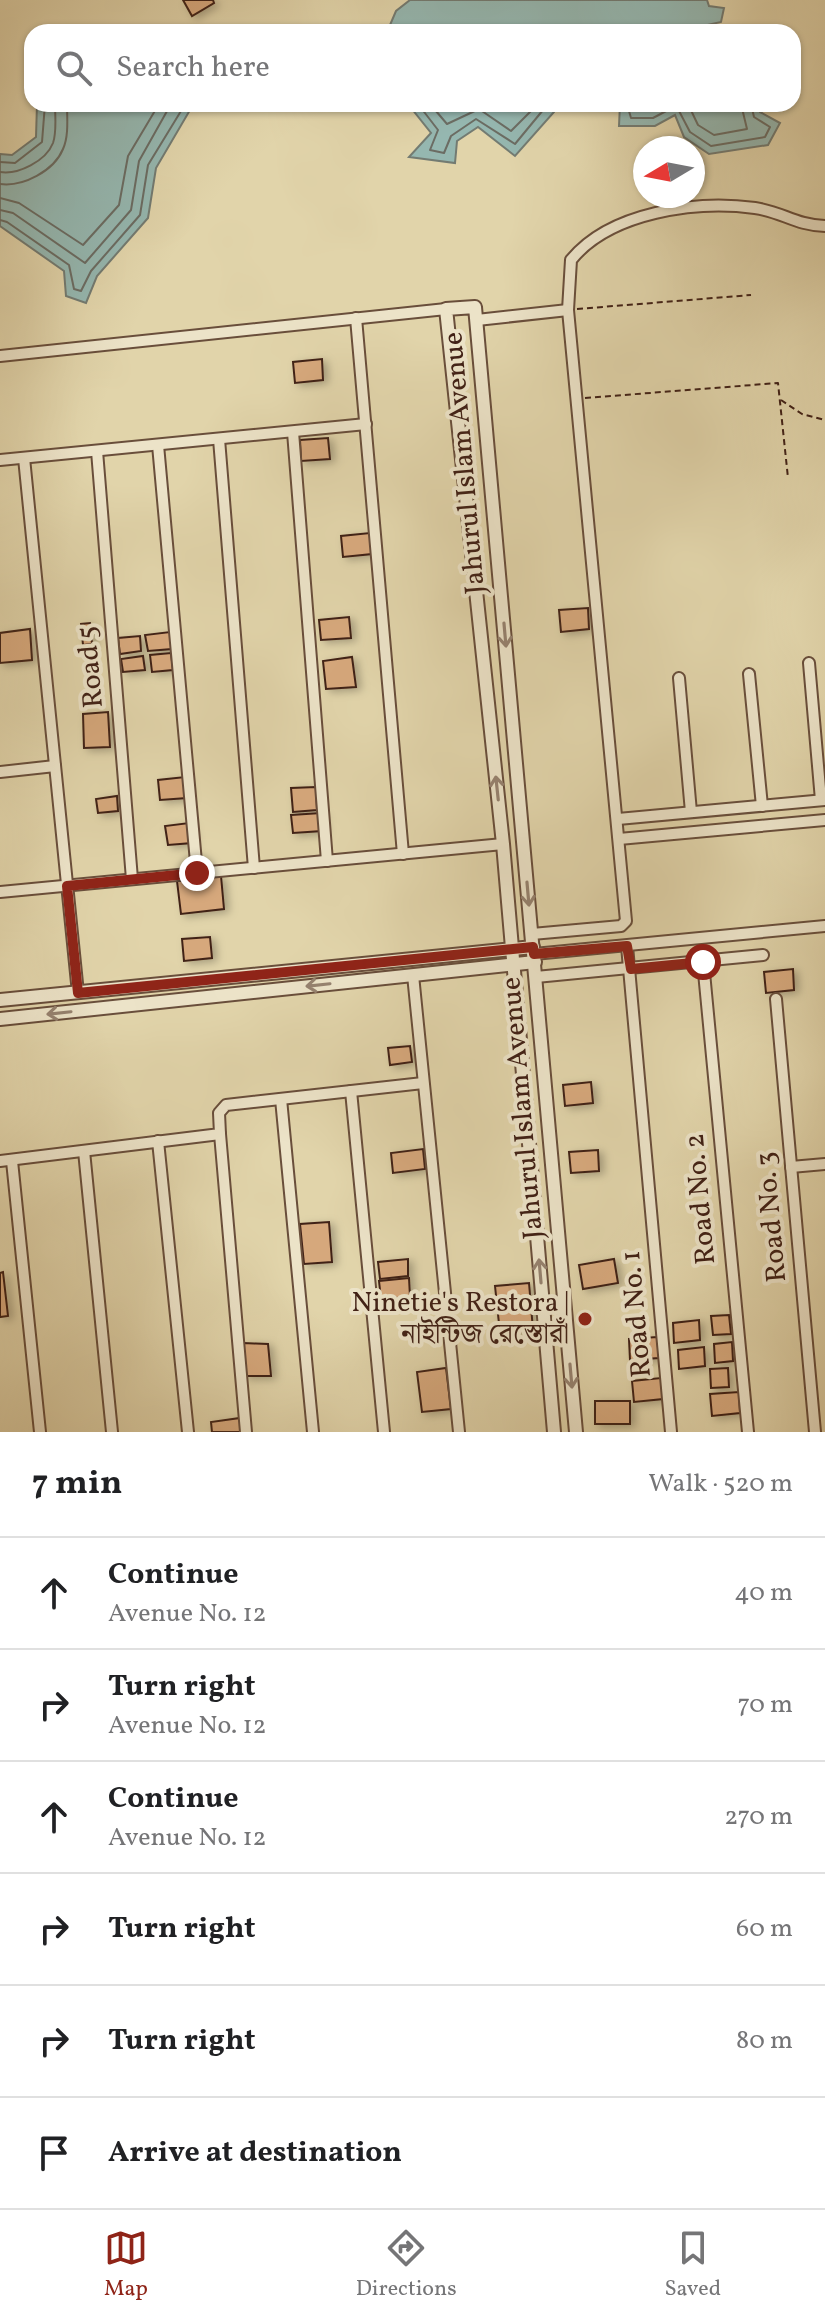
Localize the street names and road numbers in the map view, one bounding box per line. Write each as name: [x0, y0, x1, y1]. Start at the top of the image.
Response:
street label: Jahurul Islam Avenue: [434, 330, 496, 596]
street label: Road 5: [68, 624, 114, 710]
street label: Jahurul Islam Avenue: [492, 975, 554, 1241]
street label: Road No. 2: [676, 1132, 726, 1266]
street label: Road No. 3: [747, 1150, 797, 1284]
street label: Road No. 1: [612, 1249, 662, 1379]

